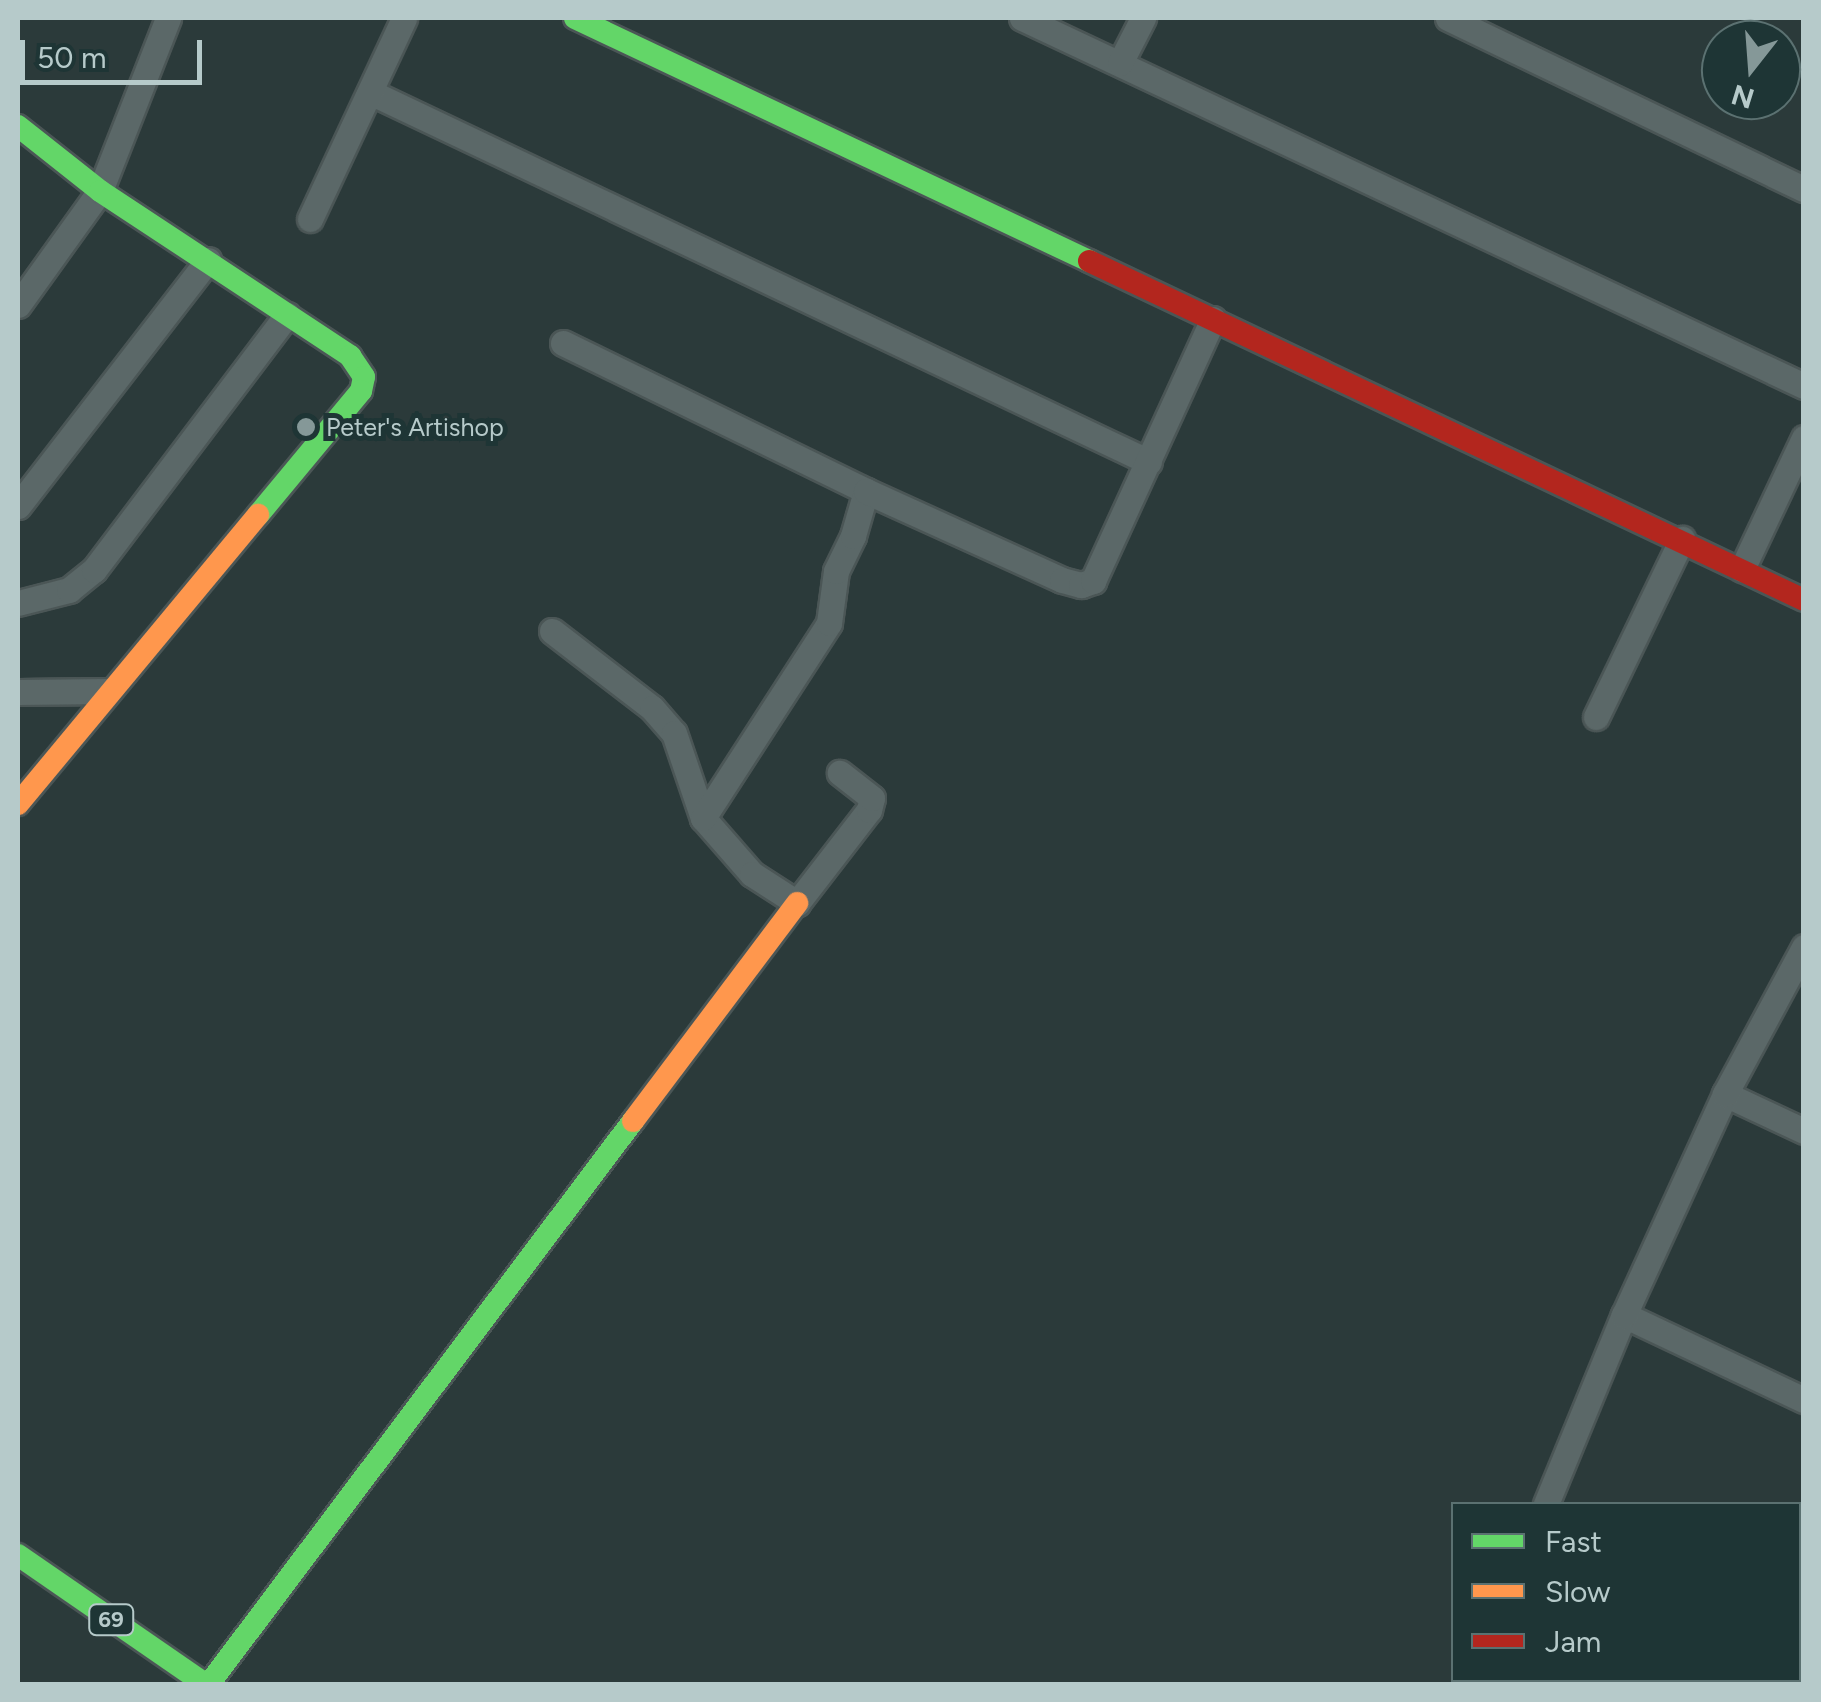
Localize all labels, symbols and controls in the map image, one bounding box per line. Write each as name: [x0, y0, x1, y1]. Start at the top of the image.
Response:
scale bar: [25, 20, 208, 82]
north arrow: [1701, 20, 1801, 120]
text: 50 m: [37, 39, 106, 76]
text: N: [1727, 77, 1758, 116]
place label: Peter's Artishop: [326, 412, 504, 442]
marker: Peter's Artishop: [295, 416, 317, 438]
legend: [1451, 1502, 1801, 1682]
text: Fast: [1545, 1523, 1602, 1560]
text: Slow: [1545, 1573, 1611, 1610]
road number: 69: [86, 1603, 136, 1637]
text: Jam: [1545, 1623, 1601, 1660]

